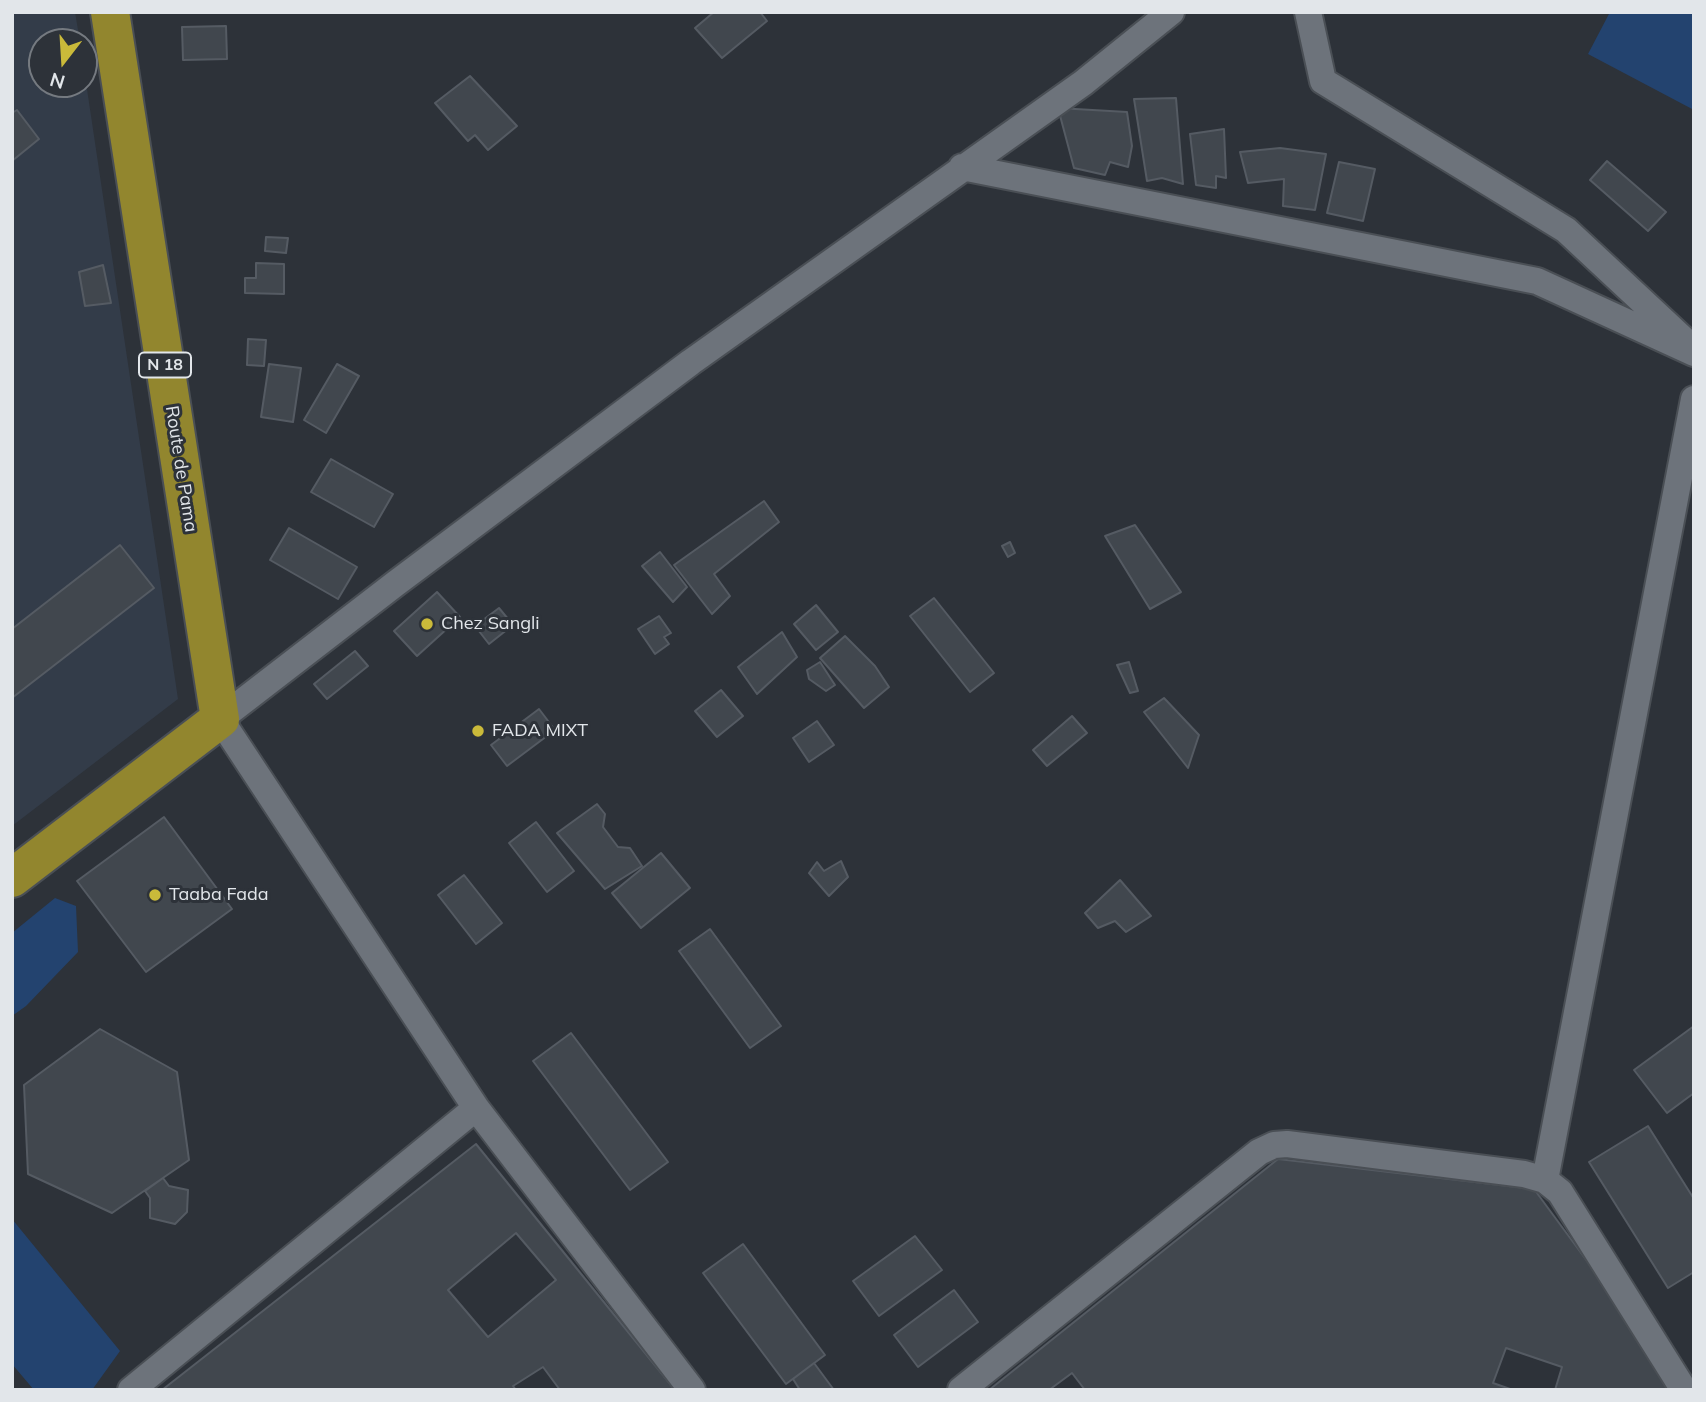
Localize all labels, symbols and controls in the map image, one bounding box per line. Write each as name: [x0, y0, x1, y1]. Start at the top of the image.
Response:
north arrow: [28, 28, 98, 98]
text: N: [47, 68, 68, 95]
road number: N 18: [139, 352, 191, 378]
street label: Route de Pama: [160, 404, 202, 534]
place label: Chez Sangli: [441, 613, 540, 635]
marker: Chez Sangli: [419, 616, 435, 632]
place label: FADA MIXT: [492, 720, 588, 742]
marker: FADA MIXT: [470, 723, 486, 739]
place label: Taaba Fada: [169, 884, 269, 906]
marker: Taaba Fada: [147, 887, 163, 903]

